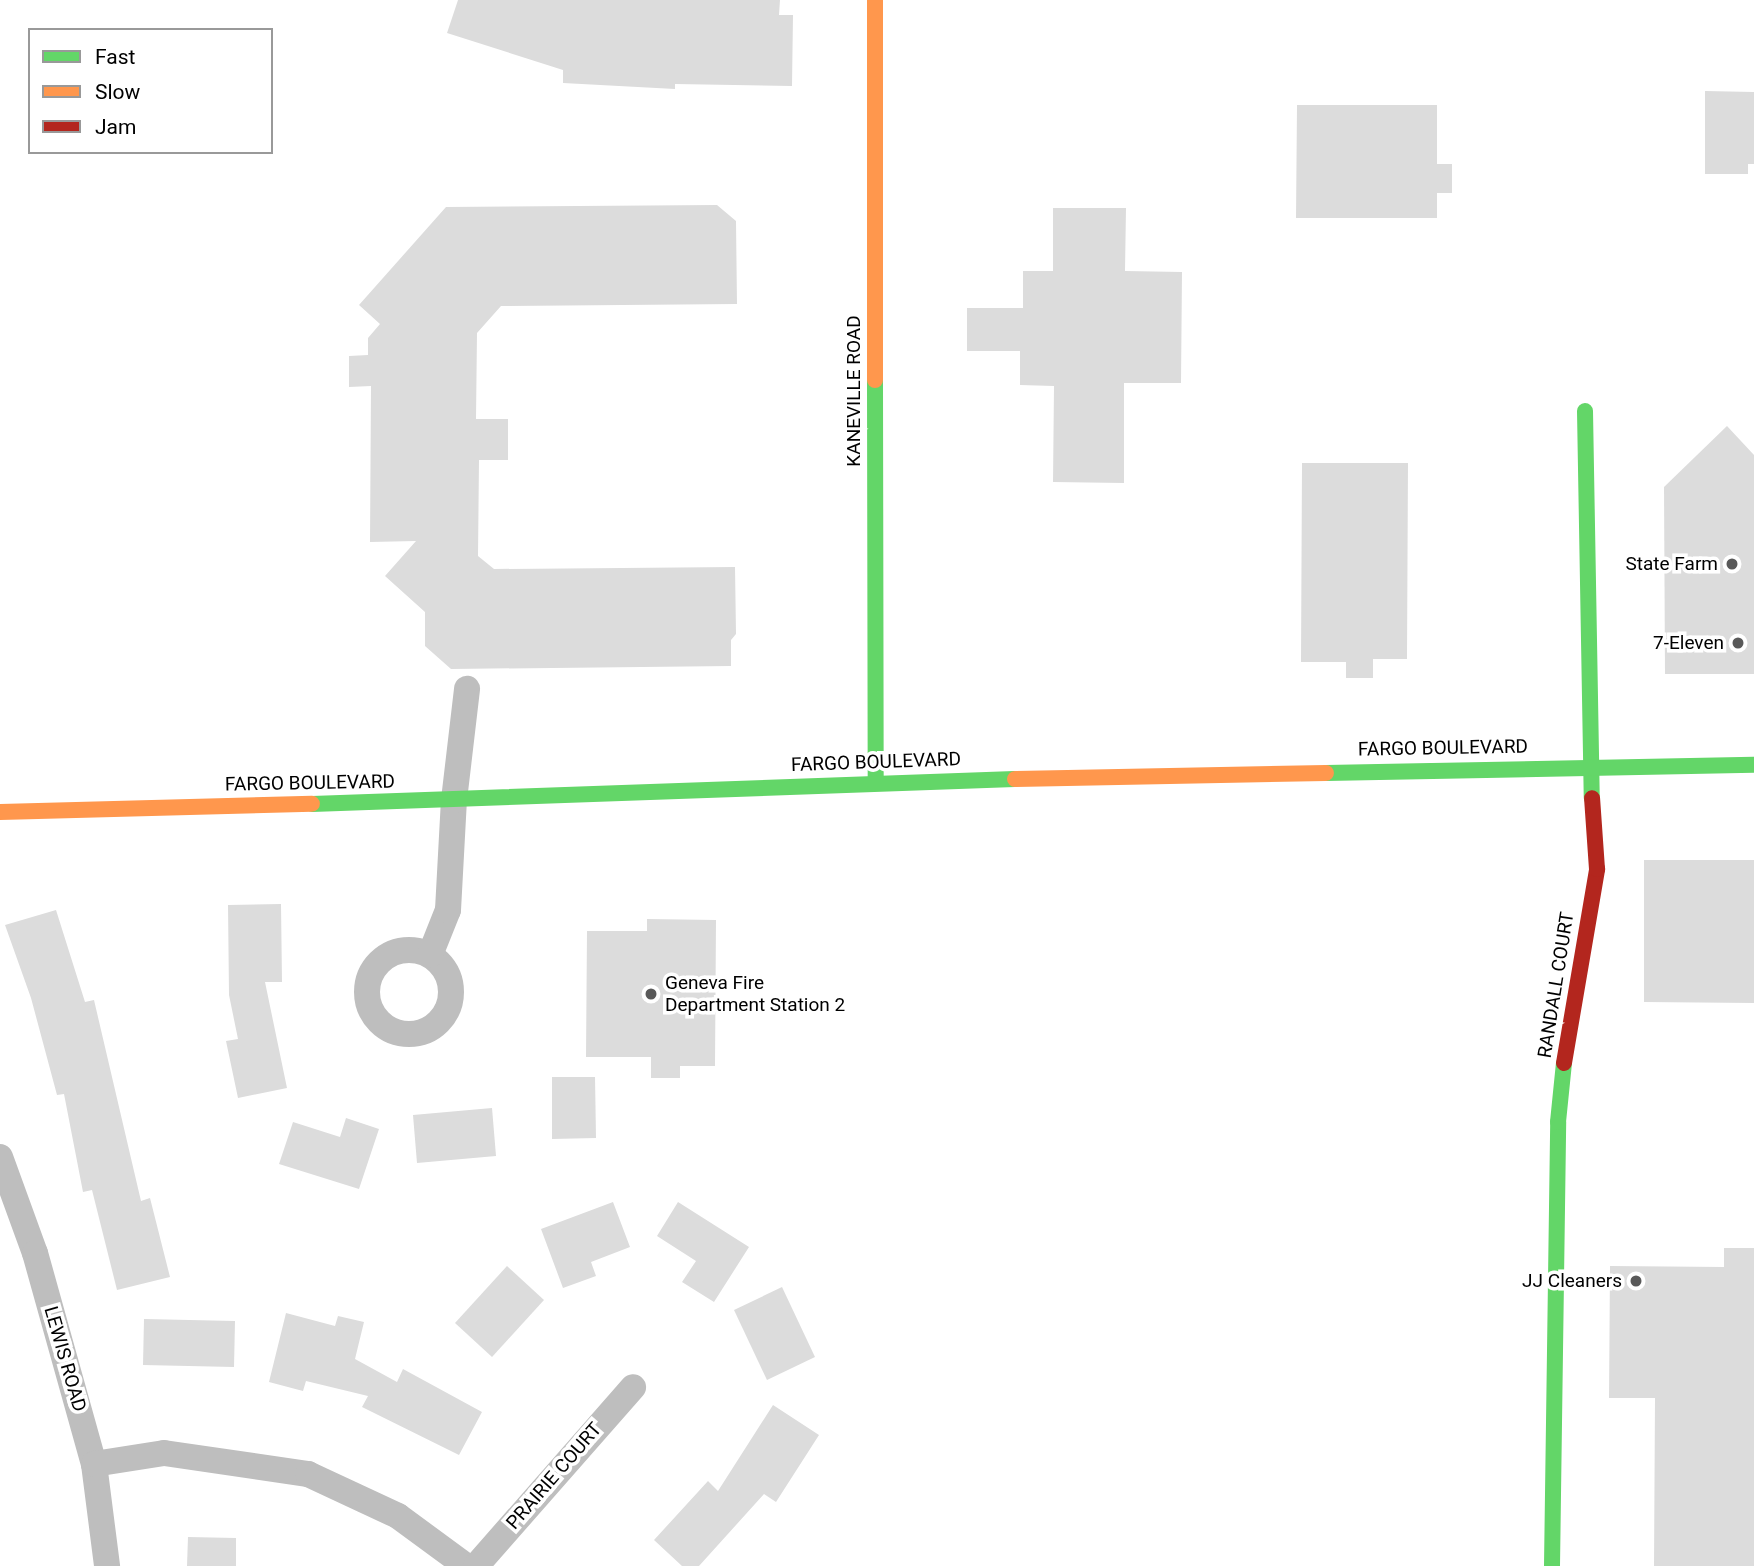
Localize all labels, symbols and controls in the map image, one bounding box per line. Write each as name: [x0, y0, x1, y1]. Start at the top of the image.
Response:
legend: [28, 28, 273, 154]
text: Fast: [95, 45, 135, 69]
text: Slow: [95, 80, 140, 104]
text: Jam: [95, 115, 136, 139]
street label: KANEVILLE ROAD: [843, 315, 865, 467]
place label: State Farm: [1626, 553, 1718, 575]
marker: State Farm: [1724, 556, 1740, 572]
place label: 7-Eleven: [1653, 632, 1724, 654]
marker: 7-Eleven: [1730, 635, 1746, 651]
street label: FARGO BOULEVARD: [1358, 735, 1528, 761]
street label: FARGO BOULEVARD: [791, 748, 961, 776]
street label: FARGO BOULEVARD: [225, 770, 395, 796]
street label: RANDALL COURT: [1533, 910, 1579, 1060]
place label: Geneva Fire Department Station 2: [665, 972, 845, 1016]
marker: Geneva Fire Department Station 2: [643, 986, 659, 1002]
place label: JJ Cleaners: [1522, 1270, 1622, 1292]
marker: JJ Cleaners: [1628, 1273, 1644, 1289]
street label: LEWIS ROAD: [39, 1304, 91, 1414]
street label: PRAIRIE COURT: [502, 1418, 606, 1534]

